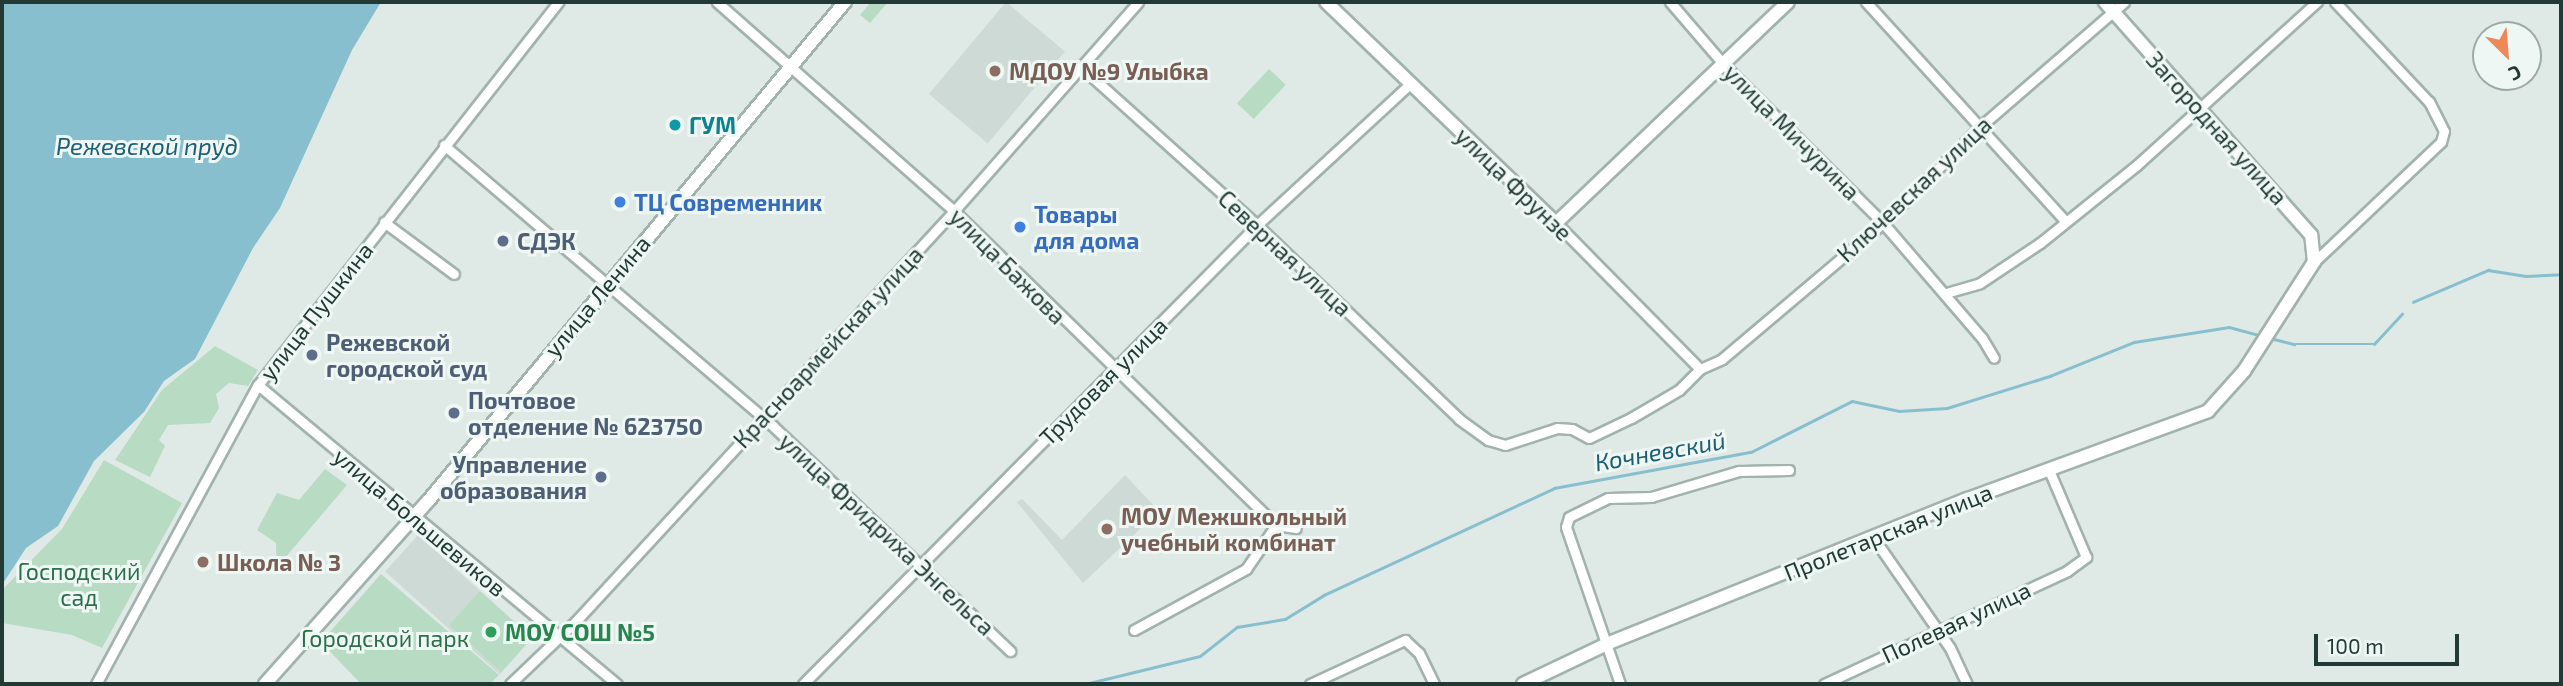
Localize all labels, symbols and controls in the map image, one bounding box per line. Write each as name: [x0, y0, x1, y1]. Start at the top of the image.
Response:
north arrow: [2472, 21, 2542, 91]
street label: Загородная улица: [2141, 46, 2293, 210]
place label: МДОУ №9 Улыбка: [1009, 57, 1209, 85]
street label: улица Мичурина: [1718, 58, 1866, 206]
text: С: [2505, 61, 2525, 86]
marker: МДОУ №9 Улыбка: [987, 63, 1003, 79]
place label: ГУМ: [689, 111, 736, 139]
street label: Ключевская улица: [1831, 111, 1997, 267]
marker: ГУМ: [667, 117, 683, 133]
street label: улица Фрунзе: [1450, 122, 1578, 246]
water label: Режевской пруд: [56, 132, 238, 160]
street label: Северная улица: [1213, 184, 1357, 322]
place label: ТЦ Современник: [634, 188, 822, 216]
marker: ТЦ Современник: [612, 194, 628, 210]
place label: Товары для дома: [1034, 200, 1139, 254]
street label: улица Бажова: [944, 202, 1072, 330]
marker: Товары для дома: [1012, 219, 1028, 235]
place label: СДЭК: [517, 227, 576, 255]
street label: улица Ленина: [538, 230, 656, 362]
marker: СДЭК: [495, 233, 511, 249]
street label: улица Пушкина: [254, 237, 378, 385]
street label: Красноармейская улица: [728, 241, 928, 453]
street label: Трудовая улица: [1033, 311, 1173, 451]
place label: Режевской городской суд: [326, 328, 487, 382]
marker: Режевской городской суд: [304, 347, 320, 363]
place label: Почтовое отделение № 623750: [468, 386, 703, 440]
marker: Почтовое отделение № 623750: [446, 405, 462, 421]
water label: Кочневский: [1592, 425, 1728, 477]
street label: улица Фридриха Энгельса: [774, 427, 1000, 641]
street label: улица Большевиков: [328, 442, 512, 602]
place label: Управление образования: [440, 450, 587, 504]
marker: Управление образования: [593, 469, 609, 485]
street label: Пролетарская улица: [1780, 478, 1996, 586]
place label: МОУ Межшкольный учебный комбинат: [1121, 502, 1347, 556]
marker: МОУ Межшкольный учебный комбинат: [1099, 521, 1115, 537]
place label: Школа № 3: [217, 548, 341, 576]
marker: Школа № 3: [195, 554, 211, 570]
park label: Господский сад: [18, 557, 140, 611]
street label: Полевая улица: [1877, 575, 2035, 669]
place label: МОУ СОШ №5: [505, 618, 655, 646]
scale bar: [2318, 620, 2463, 664]
park label: Городской парк: [301, 624, 469, 652]
marker: МОУ СОШ №5: [483, 624, 499, 640]
text: 100 m: [2327, 633, 2384, 658]

